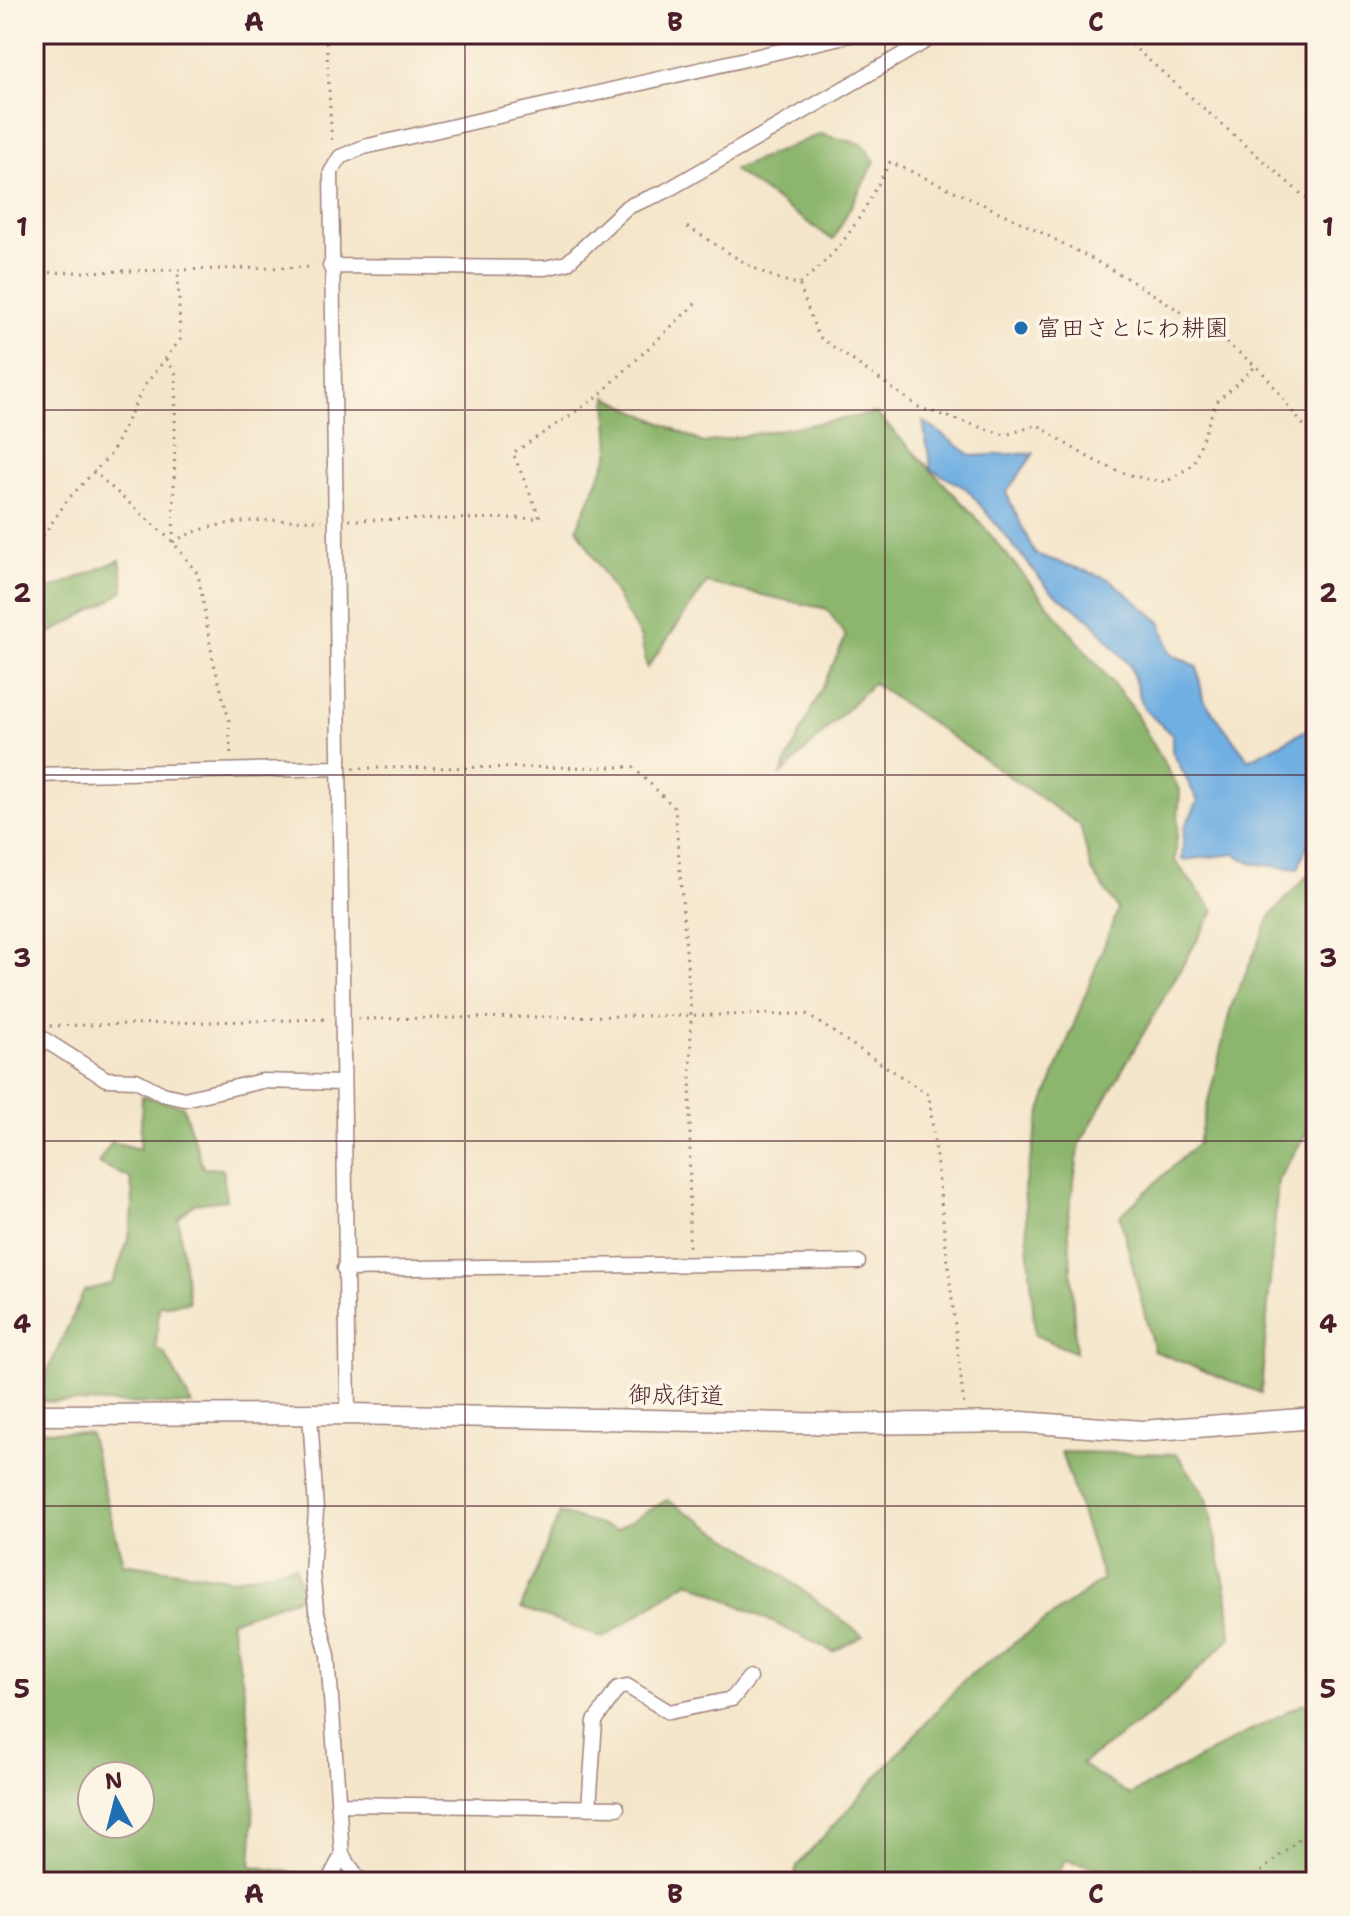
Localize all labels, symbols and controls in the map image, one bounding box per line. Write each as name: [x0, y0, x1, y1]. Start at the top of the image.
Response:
text: A: [244, 4, 264, 39]
text: B: [667, 4, 683, 39]
text: C: [1088, 4, 1104, 39]
text: 1: [16, 209, 28, 244]
text: 1: [1322, 209, 1334, 244]
place label: 富田さとにわ耕園: [1037, 312, 1229, 344]
marker: 富田さとにわ耕園: [1012, 319, 1030, 337]
text: 2: [13, 575, 31, 610]
text: 2: [1319, 575, 1337, 610]
text: 3: [13, 940, 31, 975]
text: 3: [1319, 940, 1337, 975]
text: 4: [13, 1306, 31, 1341]
text: 4: [1319, 1306, 1337, 1341]
street label: 御成街道: [628, 1378, 724, 1412]
text: 5: [14, 1671, 30, 1706]
text: 5: [1320, 1671, 1336, 1706]
north arrow: [76, 1760, 156, 1840]
text: N: [103, 1765, 124, 1796]
text: A: [244, 1876, 264, 1911]
text: B: [667, 1876, 683, 1911]
text: C: [1088, 1876, 1104, 1911]

